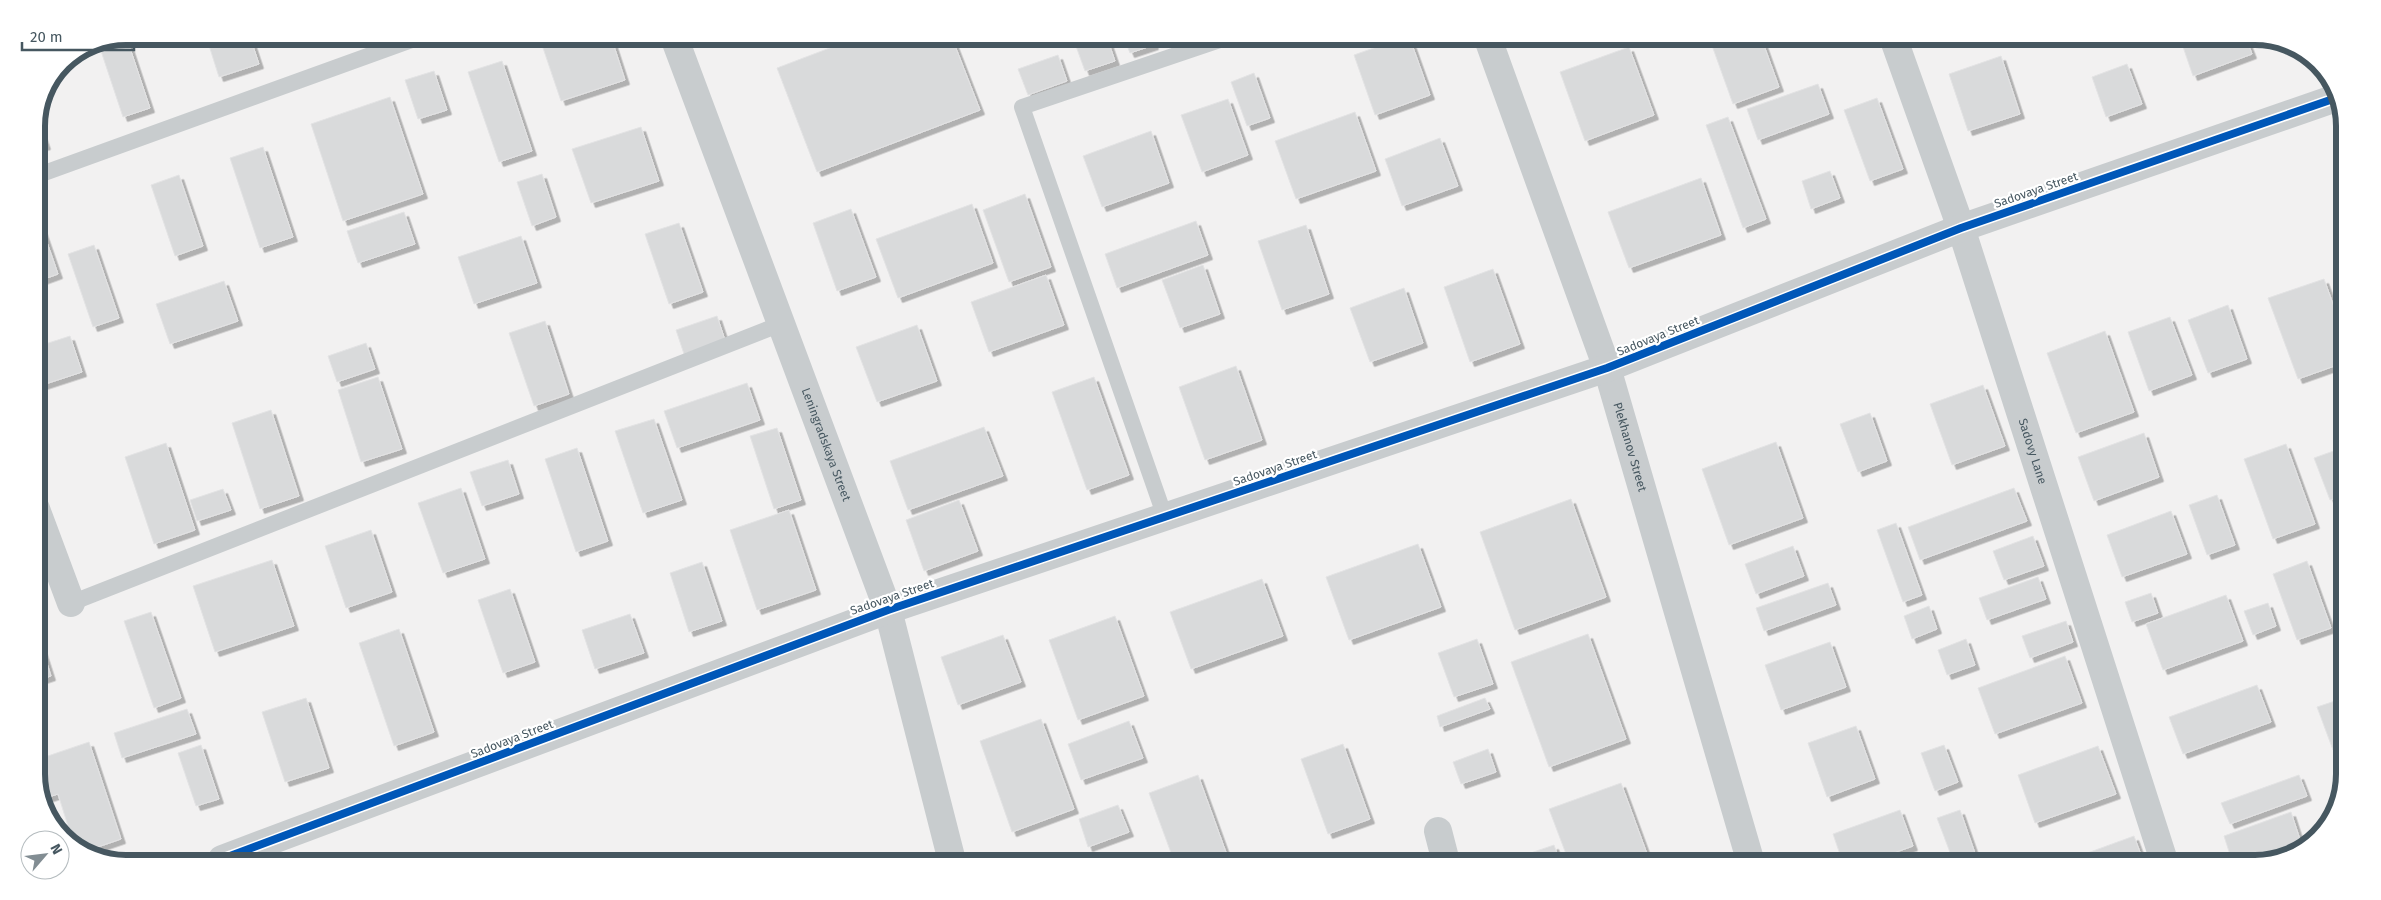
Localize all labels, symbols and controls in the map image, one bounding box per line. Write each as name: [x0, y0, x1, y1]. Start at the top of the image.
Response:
scale bar: [22, 20, 135, 52]
text: 20 m: [30, 28, 63, 46]
street label: Sadovaya Street: [1992, 169, 2080, 211]
street label: Sadovaya Street: [1615, 313, 1702, 359]
street label: Leningradskaya Street: [799, 386, 854, 504]
street label: Plekhanov Street: [1610, 401, 1650, 494]
street label: Sadovy Lane: [2016, 417, 2050, 486]
street label: Sadovaya Street: [1231, 447, 1319, 489]
street label: Sadovaya Street: [848, 576, 936, 618]
street label: Sadovaya Street: [469, 717, 556, 761]
north arrow: [20, 830, 70, 880]
text: N: [46, 841, 66, 857]

